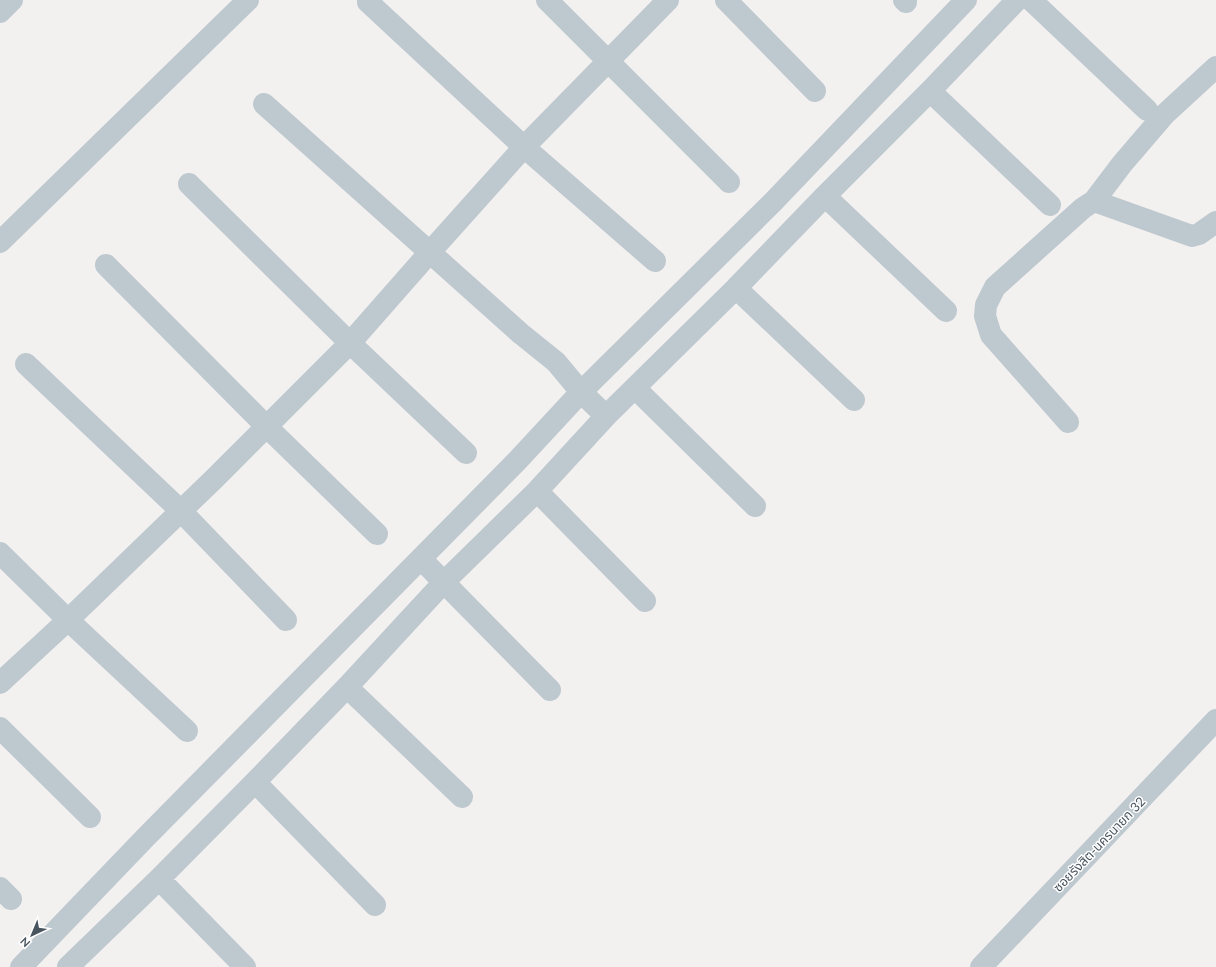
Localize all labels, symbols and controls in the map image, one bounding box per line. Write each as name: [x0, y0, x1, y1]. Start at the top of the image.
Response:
street label: ซอยรังสิต-นครนายก 32: [1050, 793, 1148, 895]
north arrow: [12, 915, 52, 955]
text: N: [17, 935, 32, 950]

